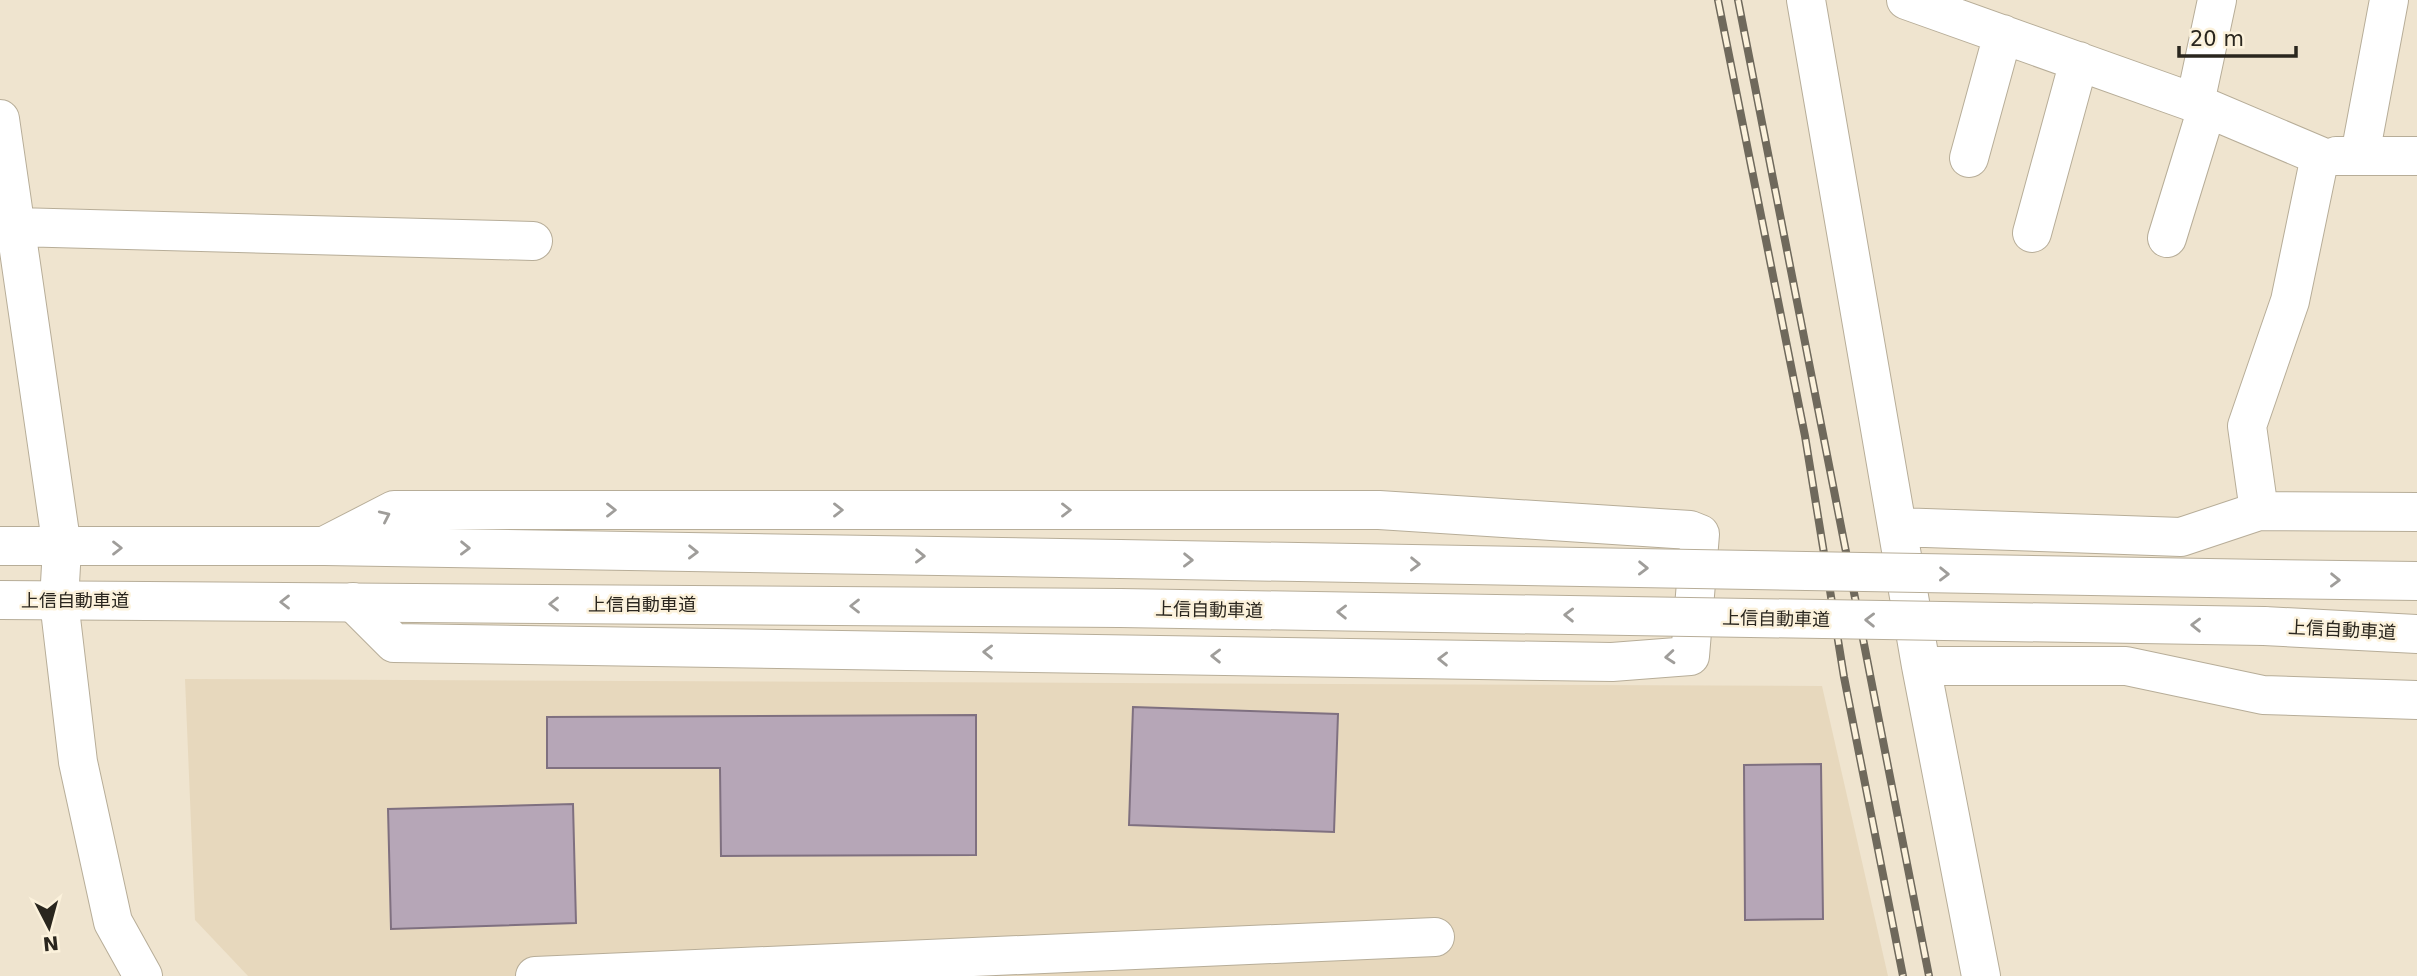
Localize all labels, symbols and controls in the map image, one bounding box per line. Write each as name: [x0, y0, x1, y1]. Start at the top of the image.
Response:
scale bar: [2179, 14, 2296, 58]
text: 20 m: [2190, 27, 2244, 51]
one-way arrow: [606, 502, 617, 518]
one-way arrow: [834, 502, 844, 518]
one-way arrow: [1061, 502, 1072, 518]
one-way arrow: [378, 510, 390, 524]
one-way arrow: [112, 540, 123, 555]
one-way arrow: [460, 541, 471, 556]
one-way arrow: [688, 544, 699, 560]
one-way arrow: [916, 548, 926, 564]
one-way arrow: [1183, 553, 1194, 568]
one-way arrow: [1410, 557, 1421, 572]
one-way arrow: [1638, 561, 1649, 576]
one-way arrow: [1939, 566, 1950, 582]
one-way arrow: [2330, 572, 2341, 588]
street label: 上信自動車道: [21, 590, 129, 611]
one-way arrow: [279, 594, 290, 610]
street label: 上信自動車道: [588, 594, 696, 615]
one-way arrow: [549, 596, 559, 612]
one-way arrow: [850, 598, 860, 614]
street label: 上信自動車道: [1155, 598, 1263, 621]
one-way arrow: [1336, 604, 1347, 620]
street label: 上信自動車道: [1722, 607, 1830, 630]
one-way arrow: [1564, 608, 1575, 623]
one-way arrow: [1865, 612, 1875, 628]
street label: 上信自動車道: [2288, 616, 2397, 643]
one-way arrow: [2190, 617, 2200, 633]
one-way arrow: [982, 645, 993, 660]
one-way arrow: [1210, 648, 1220, 664]
one-way arrow: [1665, 649, 1676, 664]
one-way arrow: [1437, 652, 1448, 667]
north arrow: [14, 892, 84, 962]
text: N: [42, 932, 60, 956]

